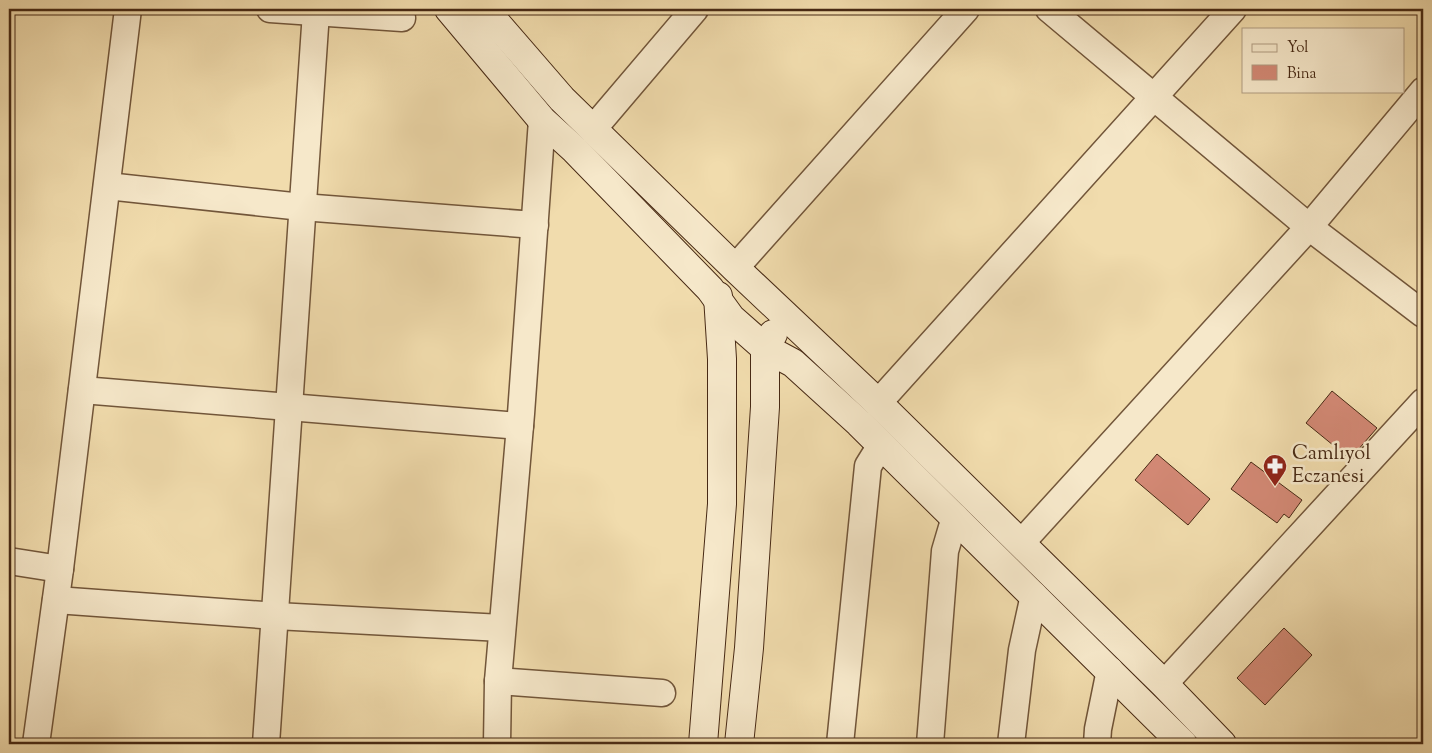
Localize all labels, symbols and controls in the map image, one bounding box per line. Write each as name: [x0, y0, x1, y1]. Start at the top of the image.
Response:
legend: [1242, 28, 1404, 92]
text: Yol: [1287, 38, 1309, 59]
text: Bina: [1287, 64, 1317, 85]
place label: Camlıyol Eczanesi: [1292, 440, 1371, 492]
pharmacy icon: Camlıyol Eczanesi: [1262, 453, 1288, 487]

